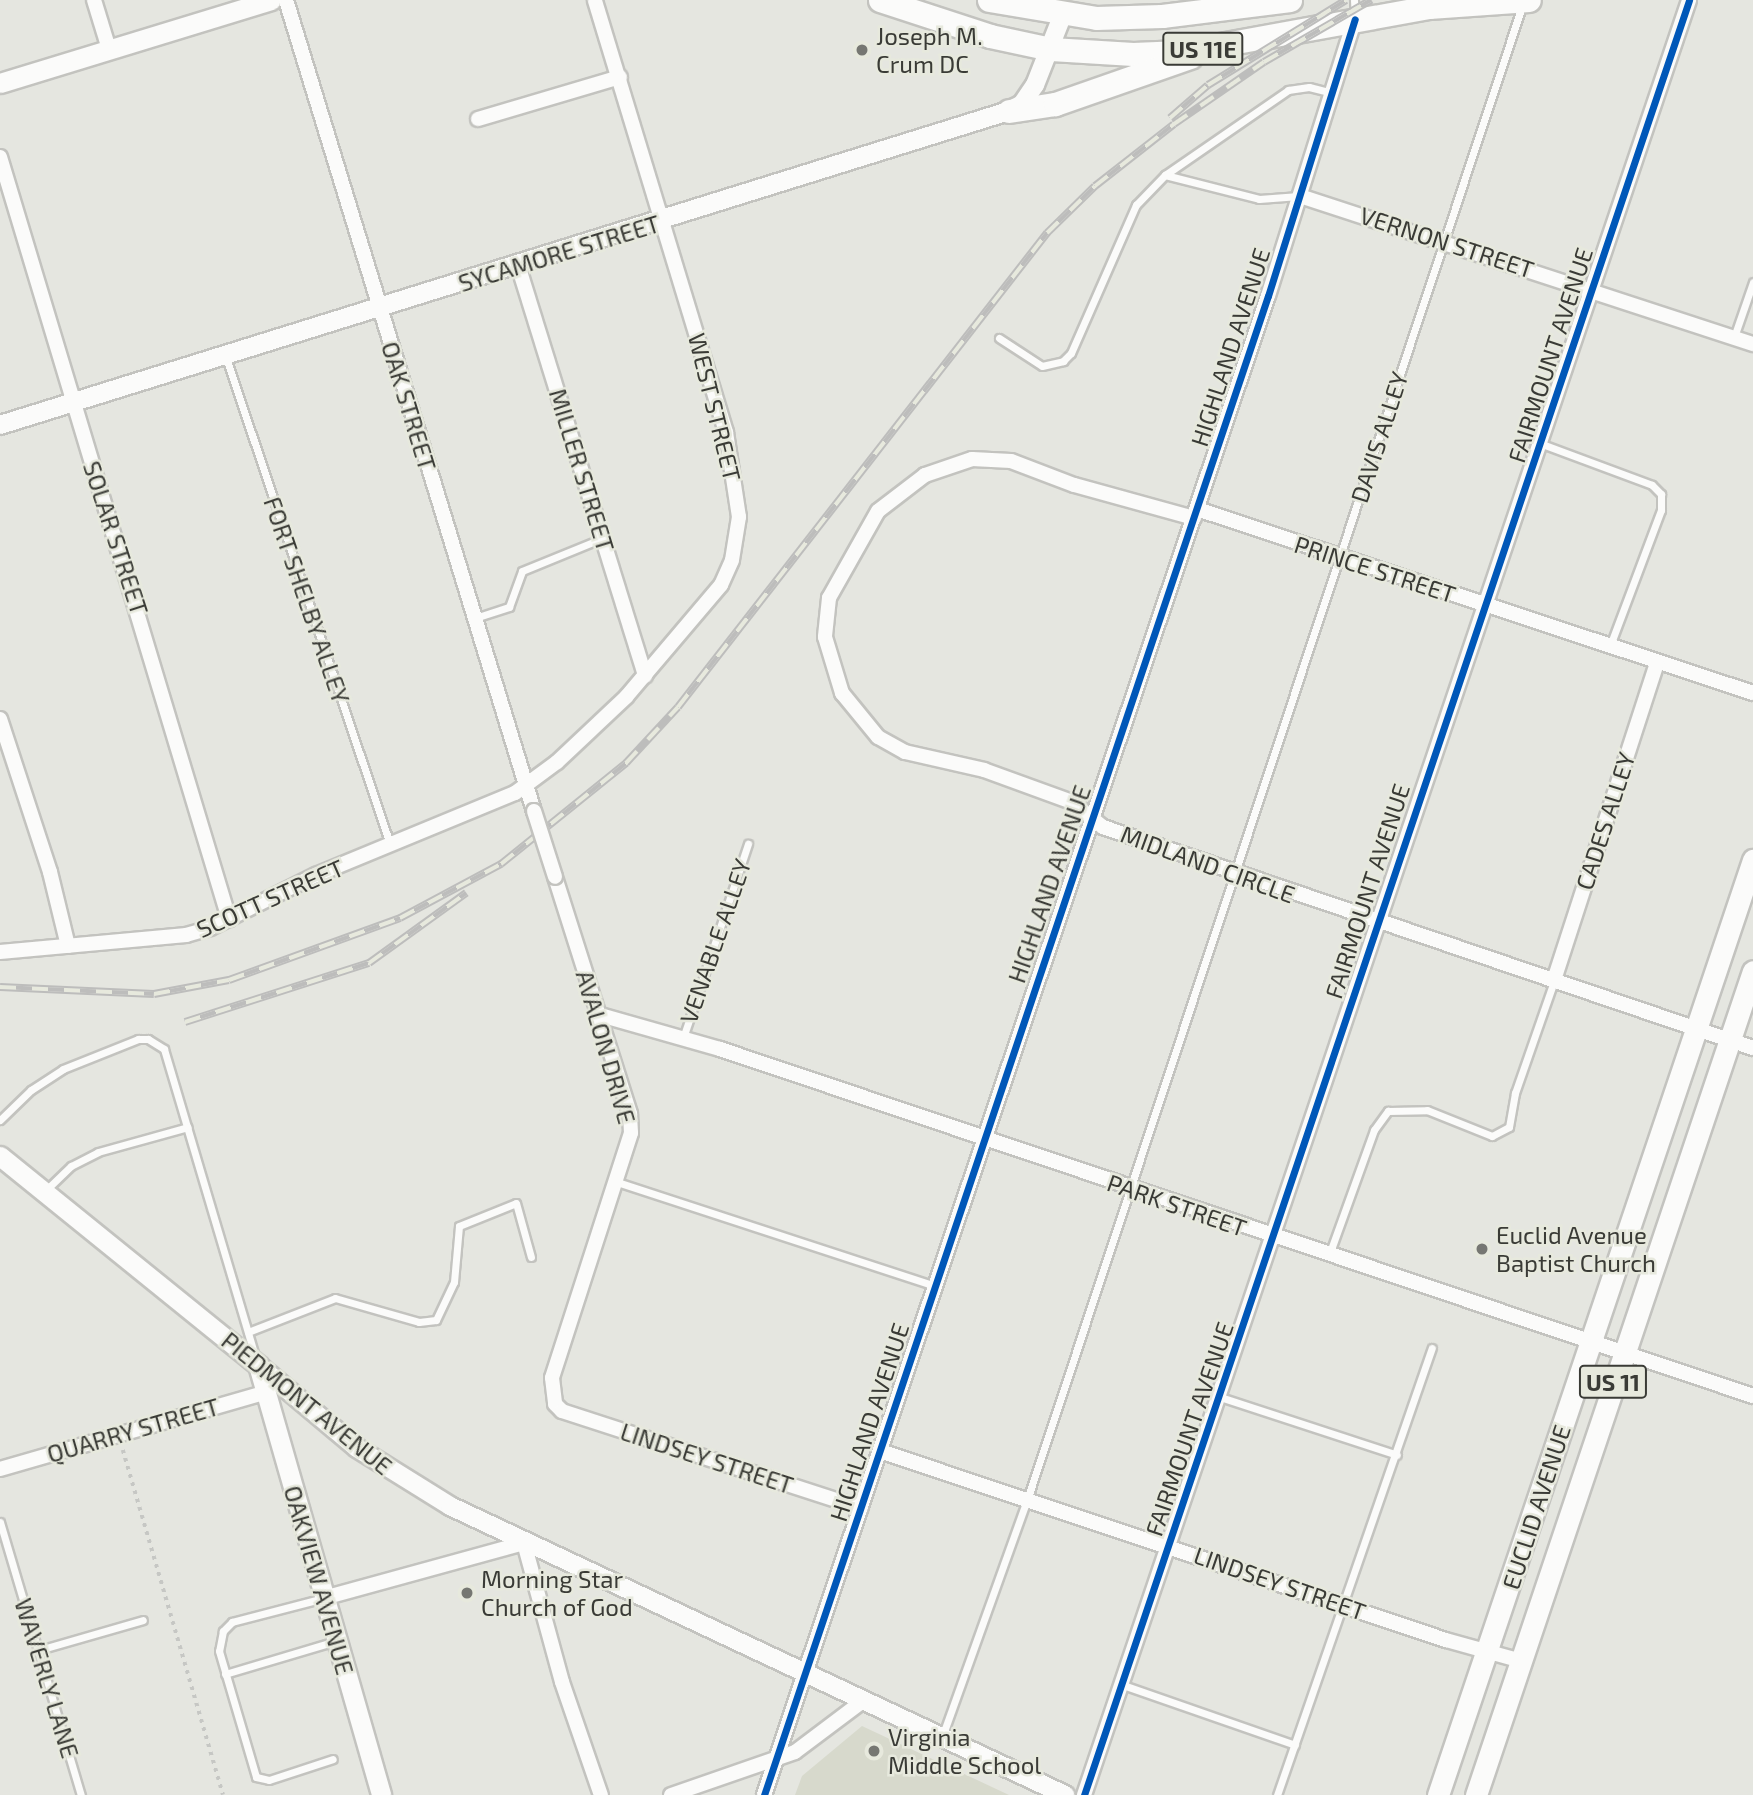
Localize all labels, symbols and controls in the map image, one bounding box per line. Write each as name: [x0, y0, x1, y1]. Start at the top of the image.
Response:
place label: Joseph M. Crum DC: [876, 22, 983, 78]
road number: US 11E: [1161, 30, 1245, 68]
marker: Joseph M. Crum DC: [854, 42, 870, 58]
street label: VERNON STREET: [1356, 200, 1538, 284]
street label: SYCAMORE STREET: [455, 209, 663, 297]
street label: FAIRMOUNT AVENUE: [1501, 243, 1599, 467]
street label: HIGHLAND AVENUE: [1184, 244, 1276, 450]
street label: WEST STREET: [683, 330, 747, 484]
street label: OAK STREET: [376, 338, 442, 474]
street label: DAVIS ALLEY: [1344, 368, 1414, 506]
street label: MILLER STREET: [544, 385, 620, 555]
street label: SOLAR STREET: [78, 457, 154, 619]
street label: FORT SHELBY ALLEY: [258, 492, 356, 708]
street label: PRINCE STREET: [1291, 529, 1459, 609]
street label: CADES ALLEY: [1569, 748, 1641, 894]
street label: FAIRMOUNT AVENUE: [1318, 779, 1416, 1003]
street label: HIGHLAND AVENUE: [1002, 781, 1096, 987]
street label: MIDLAND CIRCLE: [1117, 819, 1299, 909]
street label: SCOTT STREET: [192, 853, 348, 943]
street label: VENABLE ALLEY: [673, 855, 757, 1027]
street label: AVALON DRIVE: [570, 967, 642, 1127]
street label: PARK STREET: [1103, 1168, 1251, 1242]
place label: Euclid Avenue Baptist Church: [1496, 1221, 1656, 1277]
marker: Euclid Avenue Baptist Church: [1474, 1241, 1490, 1257]
street label: FAIRMOUNT AVENUE: [1139, 1318, 1239, 1540]
street label: HIGHLAND AVENUE: [823, 1319, 915, 1525]
street label: PIEDMONT AVENUE: [216, 1325, 398, 1481]
road number: US 11: [1578, 1362, 1648, 1401]
street label: QUARRY STREET: [43, 1392, 223, 1468]
street label: LINDSEY STREET: [617, 1416, 797, 1500]
street label: EUCLID AVENUE: [1496, 1421, 1576, 1593]
street label: OAKVIEW AVENUE: [278, 1482, 360, 1678]
street label: LINDSEY STREET: [1190, 1540, 1370, 1626]
place label: Morning Star Church of God: [481, 1565, 633, 1621]
marker: Morning Star Church of God: [459, 1585, 475, 1601]
street label: WAVERLY LANE: [9, 1594, 85, 1762]
place label: Virginia Middle School: [888, 1723, 1041, 1779]
marker: Virginia Middle School: [866, 1743, 882, 1759]

